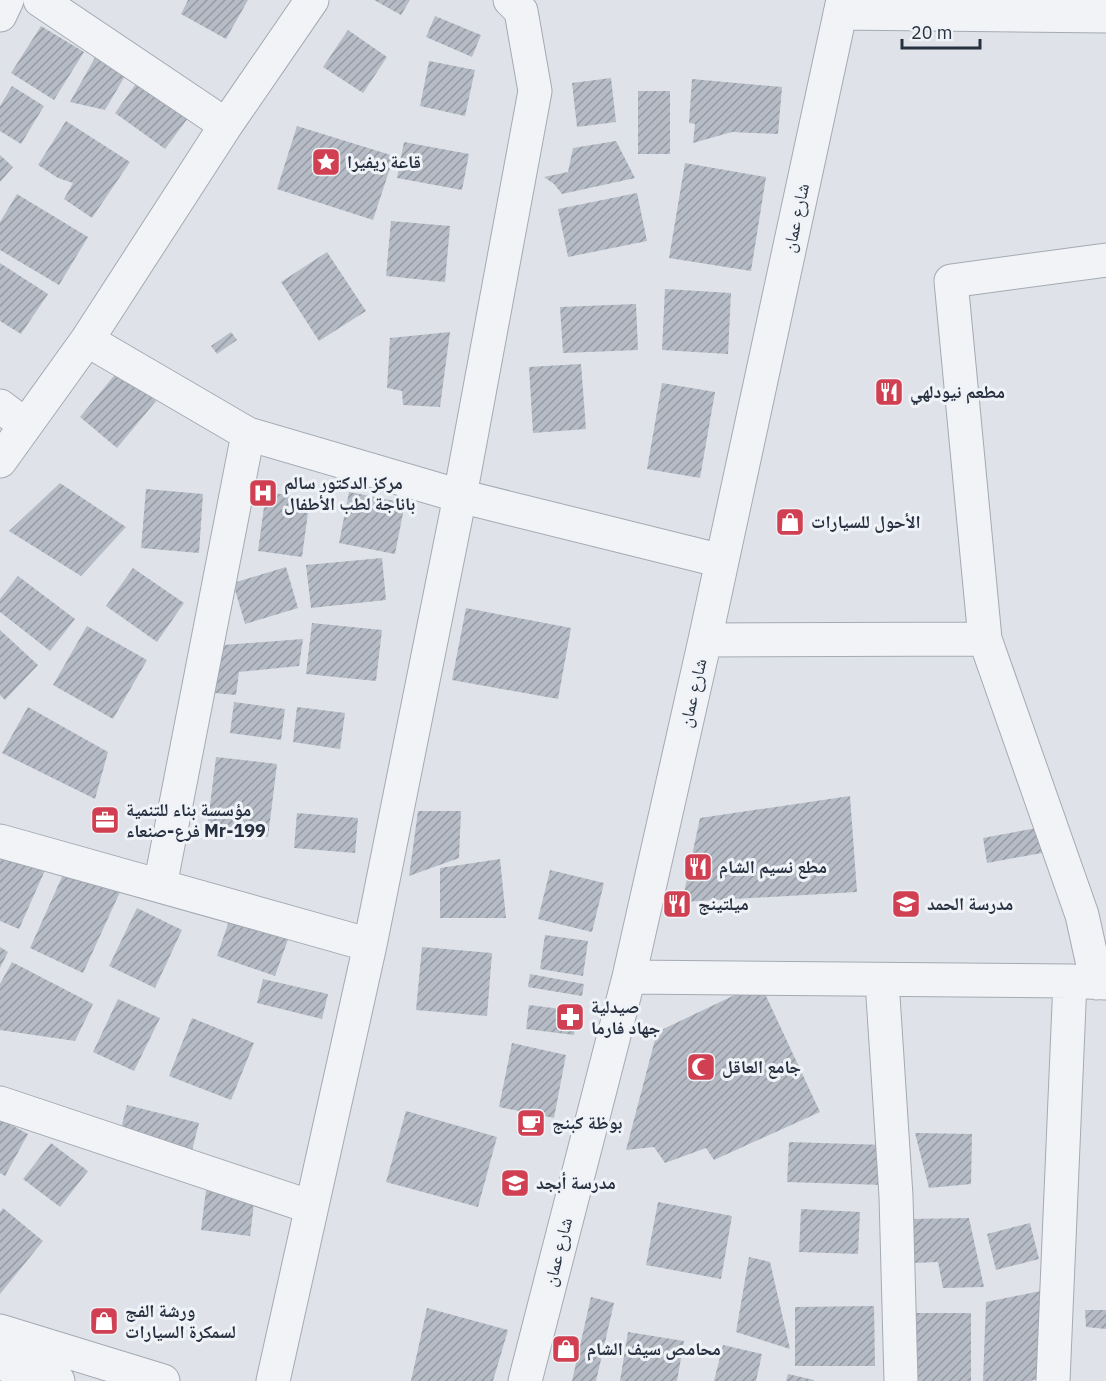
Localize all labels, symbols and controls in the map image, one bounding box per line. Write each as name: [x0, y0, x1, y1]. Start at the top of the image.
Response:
scale bar: [902, 12, 980, 50]
text: 20 m: [911, 21, 953, 44]
place icon: قاعة ريفيرا: [310, 146, 342, 178]
place label: قاعة ريفيرا: [347, 150, 421, 173]
street label: شارع عمان: [777, 181, 814, 255]
restaurant icon: مطعم نيودلهي: [873, 376, 905, 408]
place label: مطعم نيودلهي: [910, 380, 1005, 406]
place label: مركز الدكتور سالم باناجة لطب الأطفال: [284, 471, 415, 515]
hospital icon: مركز الدكتور سالم باناجة لطب الأطفال: [247, 477, 279, 509]
shop icon: الأحول للسيارات: [774, 506, 806, 538]
place label: الأحول للسيارات: [811, 510, 921, 533]
street label: شارع عمان: [673, 656, 712, 730]
place label: مؤسسة بناء للتنمية فرع-صنعاء Mr-199: [126, 798, 266, 842]
office icon: مؤسسة بناء للتنمية فرع-صنعاء Mr-199: [89, 804, 121, 836]
restaurant icon: مطع نسيم الشام: [682, 851, 714, 883]
place label: مطع نسيم الشام: [719, 855, 827, 879]
restaurant icon: ميلتينج: [661, 888, 693, 920]
school or university icon: مدرسة الحمد: [890, 888, 922, 920]
place label: ميلتينج: [698, 892, 749, 916]
place label: مدرسة الحمد: [927, 892, 1013, 915]
place label: صيدلية جهاد فارما: [591, 995, 661, 1039]
pharmacy icon: صيدلية جهاد فارما: [554, 1001, 586, 1033]
mosque icon: جامع العاقل: [685, 1051, 717, 1083]
place label: جامع العاقل: [722, 1055, 802, 1079]
cafe icon: بوظة كبنج: [515, 1107, 547, 1139]
place label: بوظة كبنج: [552, 1111, 622, 1135]
school or university icon: مدرسة أبجد: [499, 1167, 531, 1199]
place label: مدرسة أبجد: [536, 1171, 616, 1194]
street label: شارع عمان: [538, 1215, 577, 1289]
place label: ورشة الفج لسمكرة السيارات: [125, 1299, 236, 1343]
shop icon: ورشة الفج لسمكرة السيارات: [88, 1305, 120, 1337]
shop icon: محامص سيف الشام: [550, 1333, 582, 1365]
place label: محامص سيف الشام: [587, 1337, 721, 1361]

